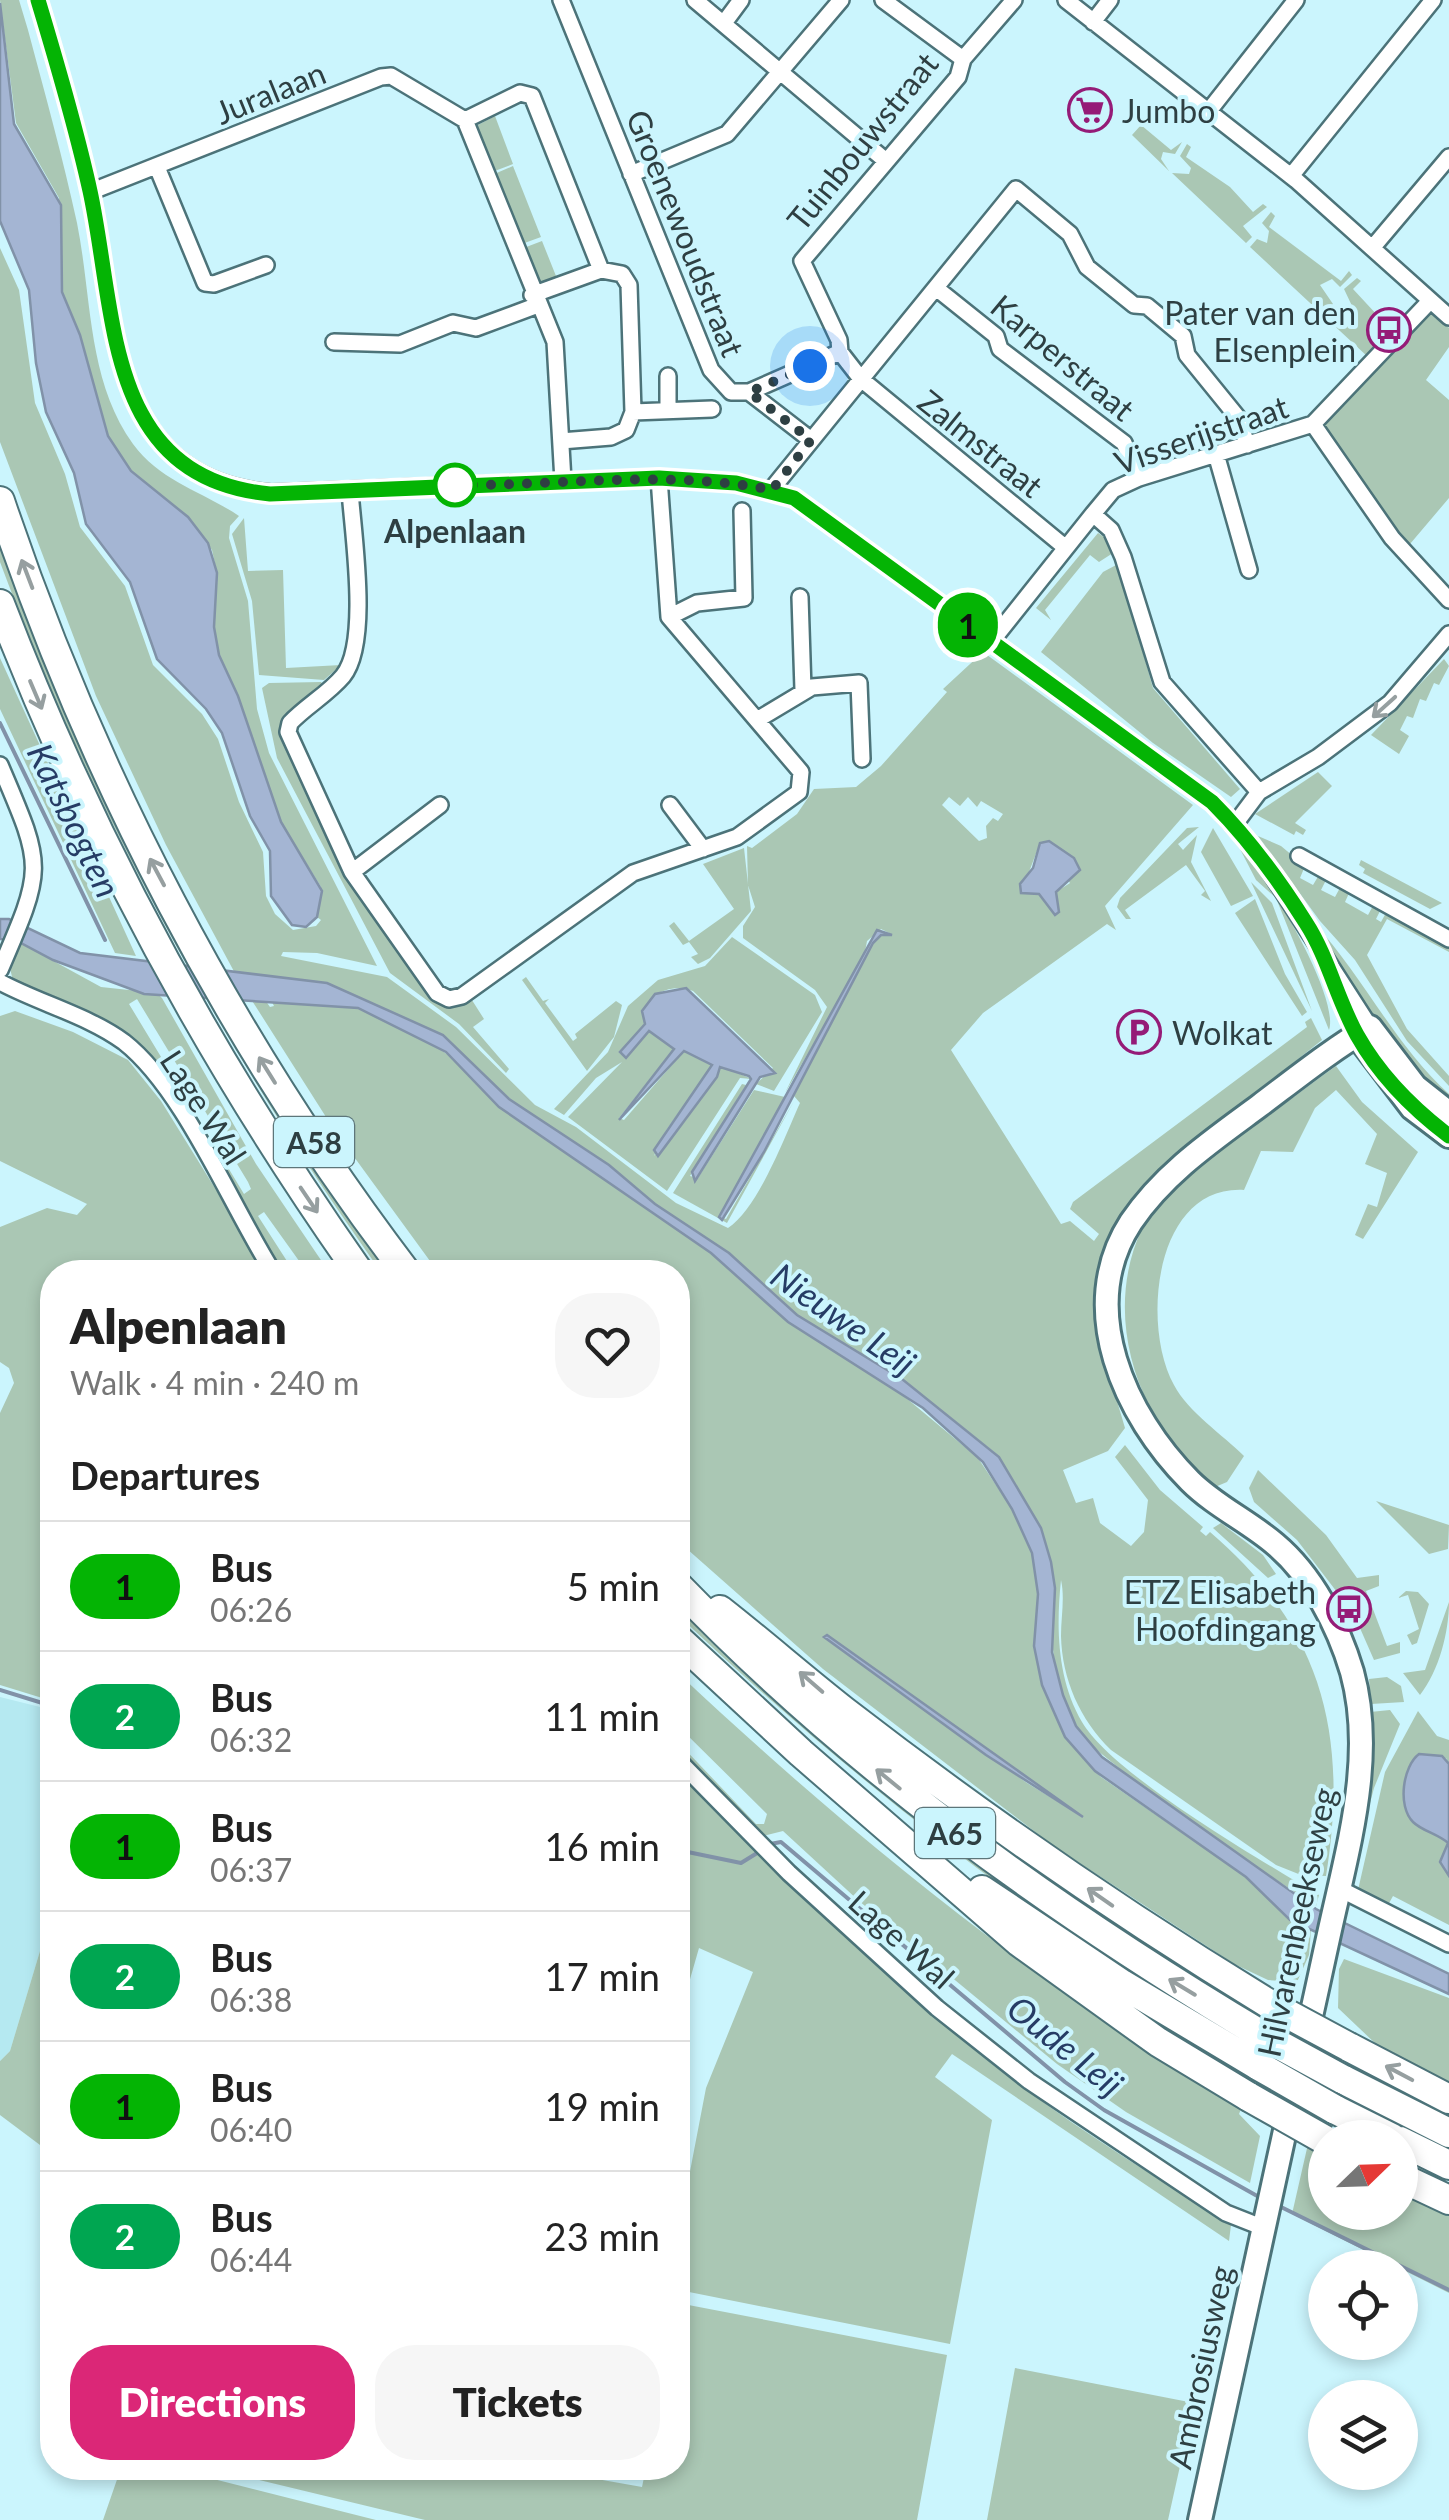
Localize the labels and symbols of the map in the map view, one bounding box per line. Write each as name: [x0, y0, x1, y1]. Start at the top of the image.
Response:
street label: Tuinbouwstraat: [778, 44, 946, 238]
street label: Juralaan: [209, 52, 331, 132]
supermarket icon: Jumbo: [1067, 87, 1113, 133]
place label: Jumbo: [1122, 91, 1215, 130]
street label: Groenewoudstraat: [619, 104, 753, 362]
street label: Karperstraat: [983, 286, 1143, 428]
place label: Pater van den Elsenplein: [1164, 293, 1356, 369]
bus stop icon: Pater van den Elsenplein: [1366, 307, 1412, 353]
your location: [785, 341, 835, 391]
street label: Zalmstraat: [911, 381, 1051, 505]
street label: Visserijstraat: [1109, 386, 1293, 482]
marker: Alpenlaan: [434, 464, 476, 506]
place label: Alpenlaan: [383, 511, 526, 550]
one-way arrow: [17, 560, 35, 591]
line badge: 1: [936, 592, 1000, 658]
one-way arrow: [28, 679, 46, 709]
one-way arrow: [1372, 695, 1397, 718]
water label: Katsbogten: [20, 736, 130, 904]
one-way arrow: [147, 857, 166, 887]
parking icon: Wolkat: [1116, 1009, 1162, 1055]
place label: Wolkat: [1172, 1013, 1273, 1052]
street label: Lage Wal: [153, 1043, 255, 1171]
one-way arrow: [257, 1056, 277, 1085]
road number: A58: [274, 1117, 354, 1167]
one-way arrow: [298, 1186, 319, 1214]
water label: Nieuwe Leij: [764, 1253, 924, 1383]
place label: ETZ Elisabeth Hoofdingang: [1124, 1572, 1316, 1648]
bus stop icon: ETZ Elisabeth Hoofdingang: [1326, 1586, 1372, 1632]
one-way arrow: [799, 1671, 824, 1694]
one-way arrow: [875, 1769, 901, 1791]
street label: Hilvarenbeekseweg: [1248, 1784, 1344, 2060]
road number: A65: [915, 1808, 995, 1858]
street label: Lage Wal: [841, 1882, 963, 1996]
one-way arrow: [1086, 1887, 1114, 1908]
one-way arrow: [1168, 1977, 1197, 1997]
water label: Oude Leij: [1000, 1986, 1132, 2104]
one-way arrow: [1384, 2063, 1414, 2083]
north arrow: [1308, 2120, 1418, 2230]
street label: Ambrosiusweg: [1159, 2262, 1241, 2472]

